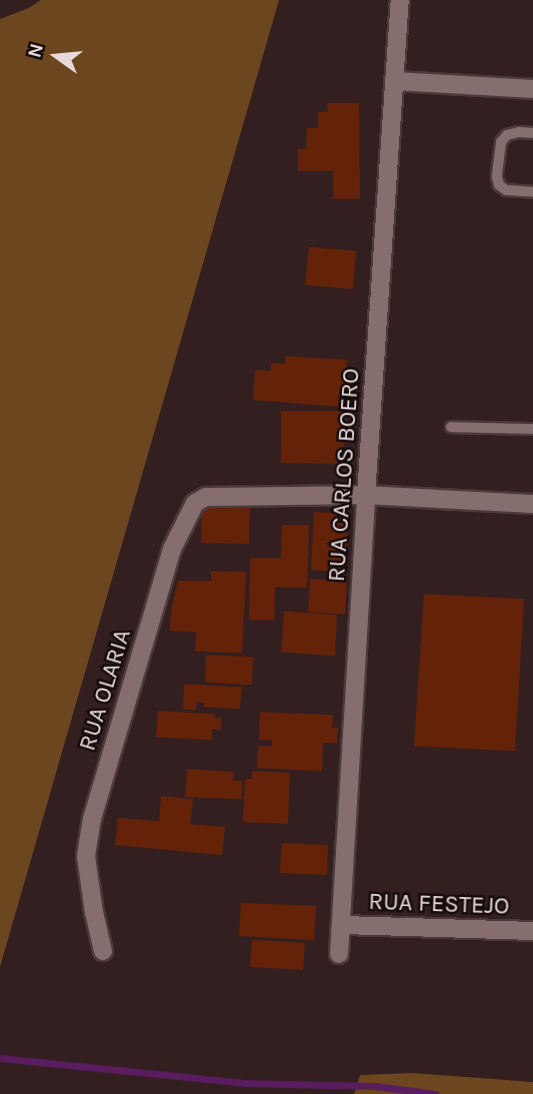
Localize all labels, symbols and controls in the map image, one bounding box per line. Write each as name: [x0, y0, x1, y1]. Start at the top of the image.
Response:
north arrow: [21, 21, 91, 91]
text: N: [23, 41, 48, 60]
street label: RUA CARLOS BOERO: [322, 367, 366, 583]
street label: RUA OLARIA: [73, 626, 137, 754]
street label: RUA FESTEJO: [368, 887, 510, 921]

